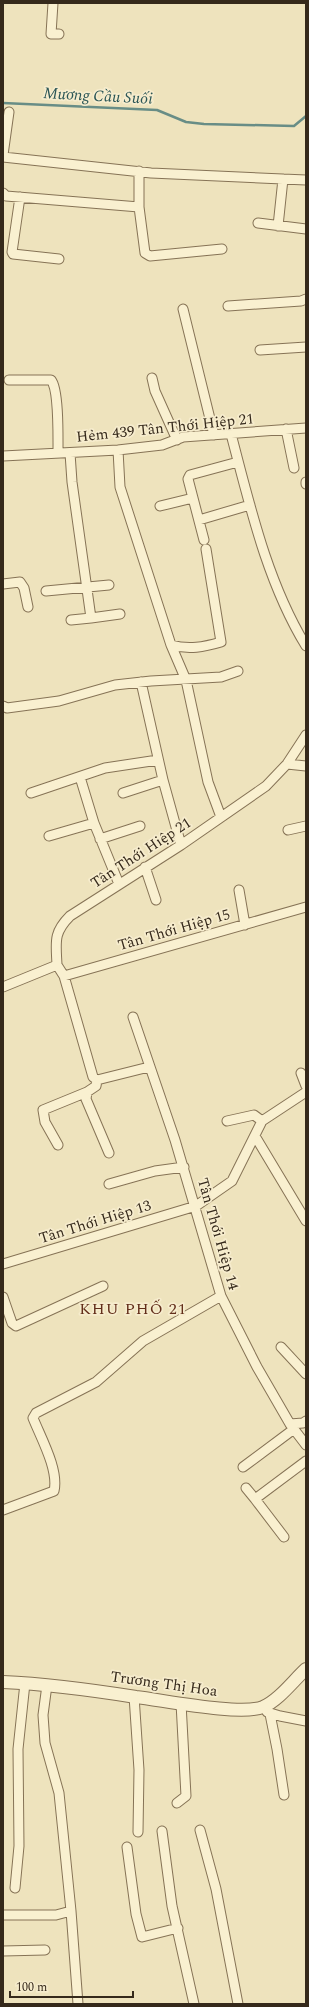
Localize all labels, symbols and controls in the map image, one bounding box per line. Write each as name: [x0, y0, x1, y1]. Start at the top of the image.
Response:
water label: Mương Cầu Suối: [43, 81, 154, 111]
street label: Hẻm 439 Tân Thới Hiệp 21: [75, 407, 255, 449]
street label: Tân Thới Hiệp 21: [86, 812, 196, 894]
street label: Tân Thới Hiệp 15: [115, 903, 233, 957]
street label: Tân Thới Hiệp 14: [191, 1175, 245, 1293]
street label: Tân Thới Hiệp 13: [36, 1194, 154, 1250]
district label: KHU PHỐ 21: [79, 1297, 187, 1321]
street label: Trương Thị Hoa: [109, 1665, 220, 1703]
scale bar: [10, 1973, 133, 1999]
text: 100 m: [16, 1978, 47, 1997]

